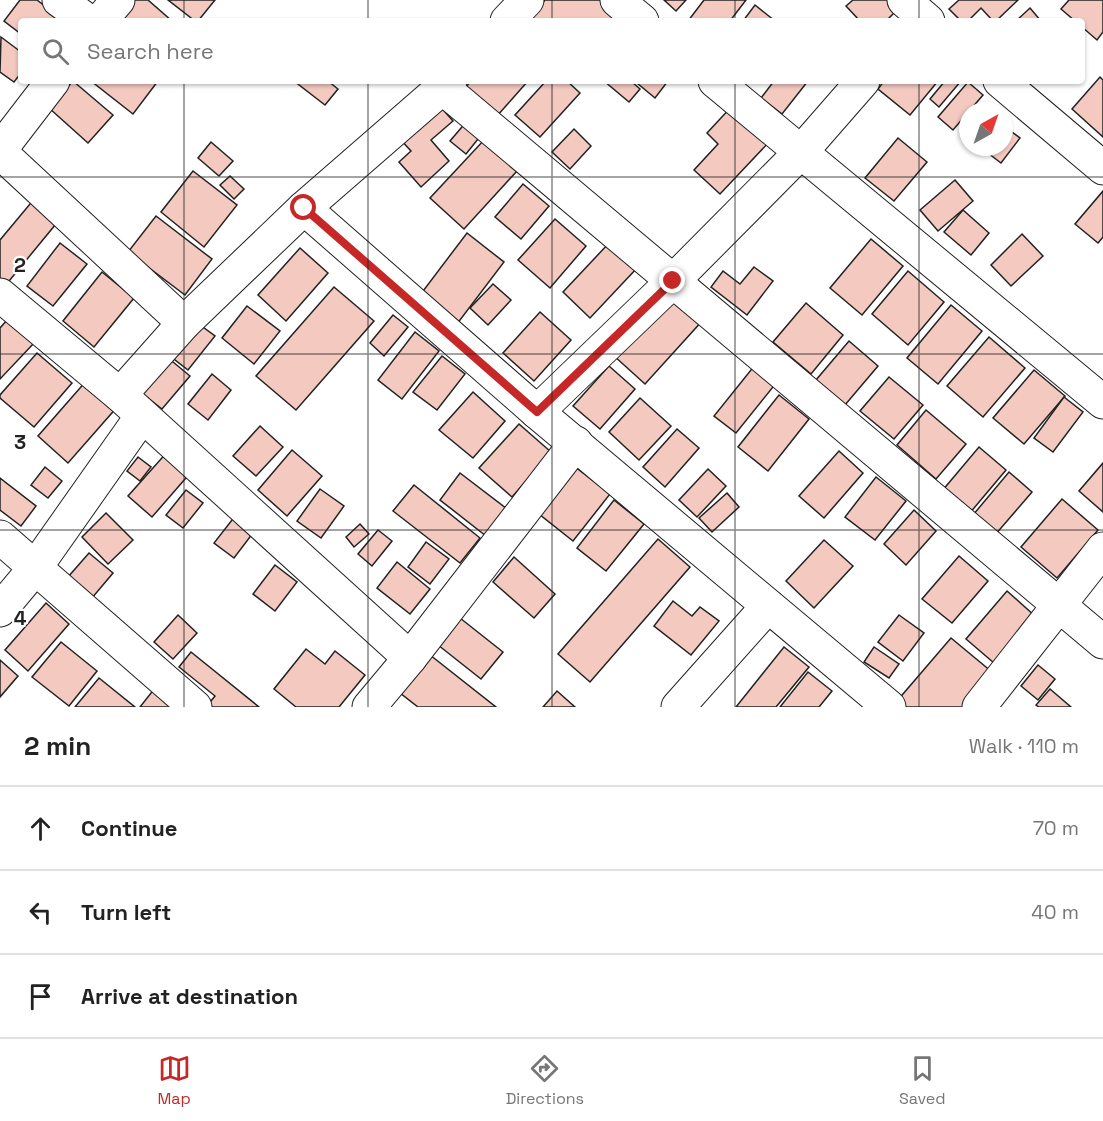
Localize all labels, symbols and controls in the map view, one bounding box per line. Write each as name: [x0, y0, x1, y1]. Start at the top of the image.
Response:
search box: [18, 18, 1085, 84]
icon: search: [39, 35, 72, 68]
text: Search here: [87, 37, 214, 65]
north arrow: [959, 102, 1013, 156]
route start: [290, 194, 316, 220]
text: 2: [14, 252, 26, 278]
route end: [659, 267, 685, 293]
text: 3: [14, 429, 26, 455]
text: 4: [14, 605, 27, 631]
text: 2 min: [24, 729, 91, 763]
text: Walk · 110 m: [969, 733, 1079, 759]
icon: ahead: [24, 812, 57, 845]
text: Continue: [81, 814, 177, 842]
text: 70 m: [1033, 815, 1079, 841]
icon: left: [24, 896, 57, 929]
text: Turn left: [81, 898, 171, 926]
text: 40 m: [1031, 899, 1079, 925]
icon: arrive: [24, 980, 57, 1013]
text: Arrive at destination: [81, 982, 298, 1010]
tab: Map: [157, 1052, 191, 1109]
tab: Directions: [506, 1052, 584, 1109]
tab: Saved: [899, 1052, 946, 1109]

